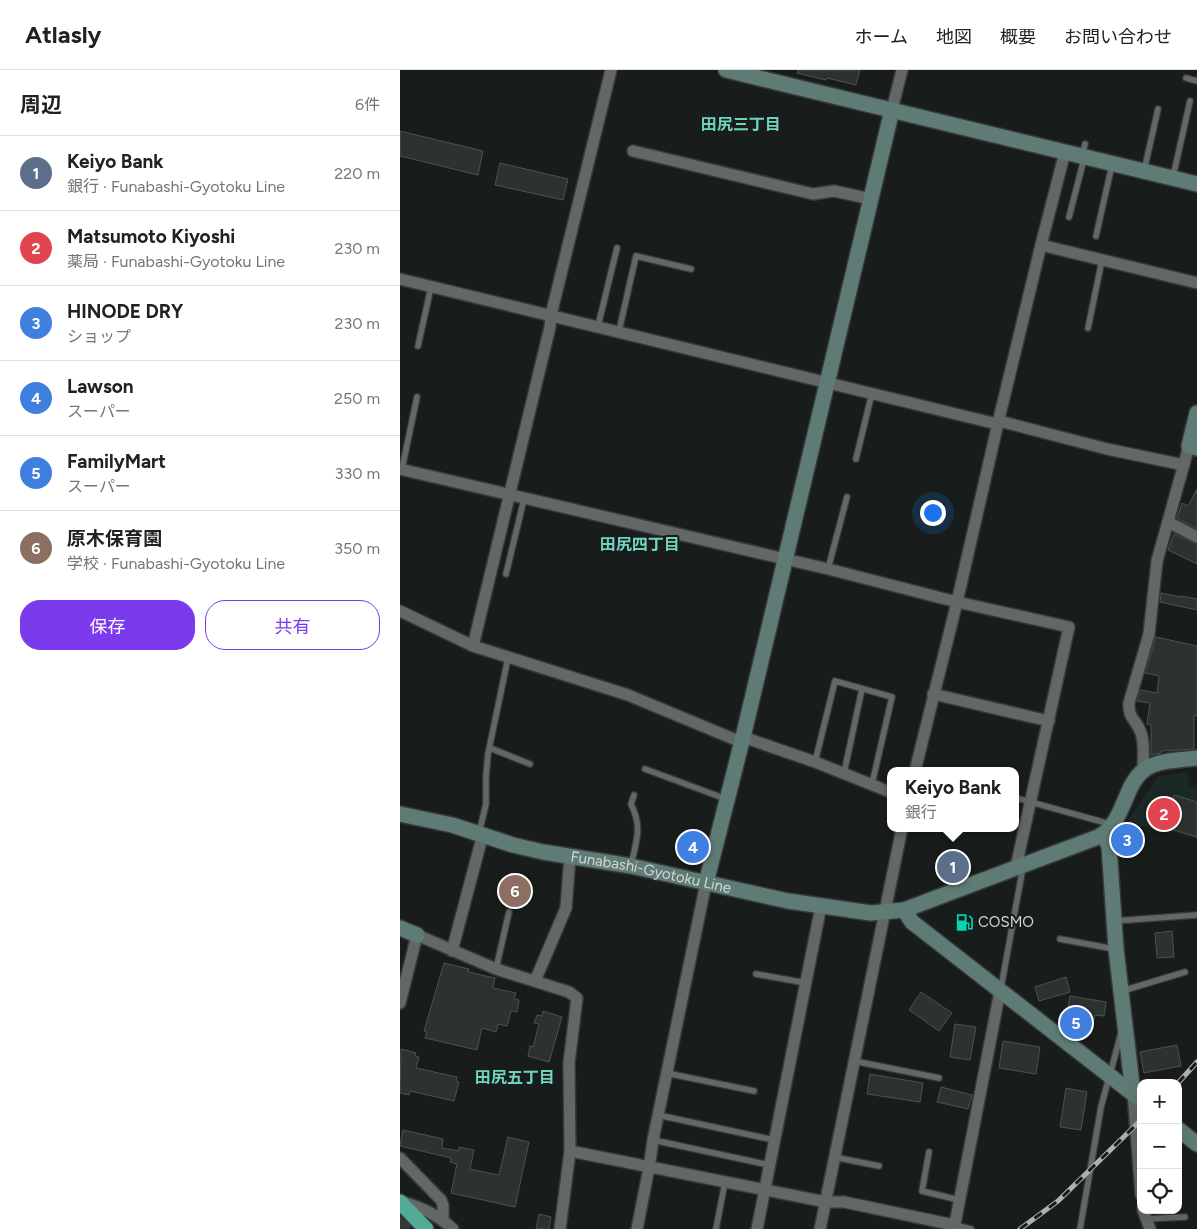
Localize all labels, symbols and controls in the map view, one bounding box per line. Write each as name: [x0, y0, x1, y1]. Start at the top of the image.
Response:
text: Atlasly: [25, 20, 101, 49]
text: ホーム: [855, 26, 908, 48]
text: 地図: [936, 26, 972, 48]
text: 概要: [1000, 26, 1036, 48]
text: お問い合わせ: [1064, 26, 1172, 48]
text: 周辺: [20, 92, 62, 117]
text: 6件: [355, 95, 380, 114]
district label: 田尻三丁目: [701, 115, 781, 134]
text: Keiyo Bank: [67, 150, 164, 173]
text: 1: [33, 164, 39, 183]
text: 220 m: [334, 164, 380, 183]
text: 銀行 · Funabashi-Gyotoku Line: [67, 177, 285, 196]
text: Matsumoto Kiyoshi: [67, 225, 235, 248]
text: 2: [31, 239, 41, 258]
text: 230 m: [335, 239, 380, 258]
text: 薬局 · Funabashi-Gyotoku Line: [67, 252, 285, 271]
text: HINODE DRY: [67, 300, 183, 323]
text: 3: [32, 314, 40, 333]
text: 230 m: [335, 314, 380, 333]
text: ショップ: [67, 327, 131, 346]
text: Lawson: [67, 375, 134, 398]
text: 4: [31, 389, 41, 408]
text: 250 m: [334, 389, 380, 408]
text: スーパー: [67, 402, 131, 421]
text: FamilyMart: [67, 450, 166, 473]
text: 5: [31, 464, 41, 483]
text: 330 m: [335, 464, 380, 483]
text: スーパー: [67, 477, 131, 496]
your location: [920, 500, 946, 526]
text: 原木保育園: [67, 527, 162, 550]
district label: 田尻四丁目: [600, 535, 680, 554]
text: 6: [31, 539, 41, 558]
text: 350 m: [334, 539, 380, 558]
text: 学校 · Funabashi-Gyotoku Line: [67, 554, 285, 573]
button: 保存: [20, 600, 195, 650]
button: 共有: [205, 600, 380, 650]
popup: [887, 767, 1019, 832]
text: Keiyo Bank: [905, 776, 1001, 799]
pin: 2: [1148, 795, 1180, 833]
text: 銀行: [905, 803, 937, 822]
pin: 3: [1111, 821, 1143, 859]
pin: 4: [677, 828, 709, 866]
street label: Funabashi-Gyotoku Line: [569, 848, 733, 897]
pin: 1: [937, 848, 969, 886]
pin: 6: [499, 872, 531, 910]
fuel station icon: COSMO: [954, 912, 974, 932]
place label: COSMO: [978, 913, 1034, 931]
pin: 5: [1060, 1004, 1092, 1042]
district label: 田尻五丁目: [475, 1068, 555, 1087]
map controls: [1137, 1079, 1182, 1214]
button: +: [1137, 1079, 1182, 1124]
button: −: [1137, 1124, 1182, 1169]
button: locate: [1137, 1169, 1182, 1214]

